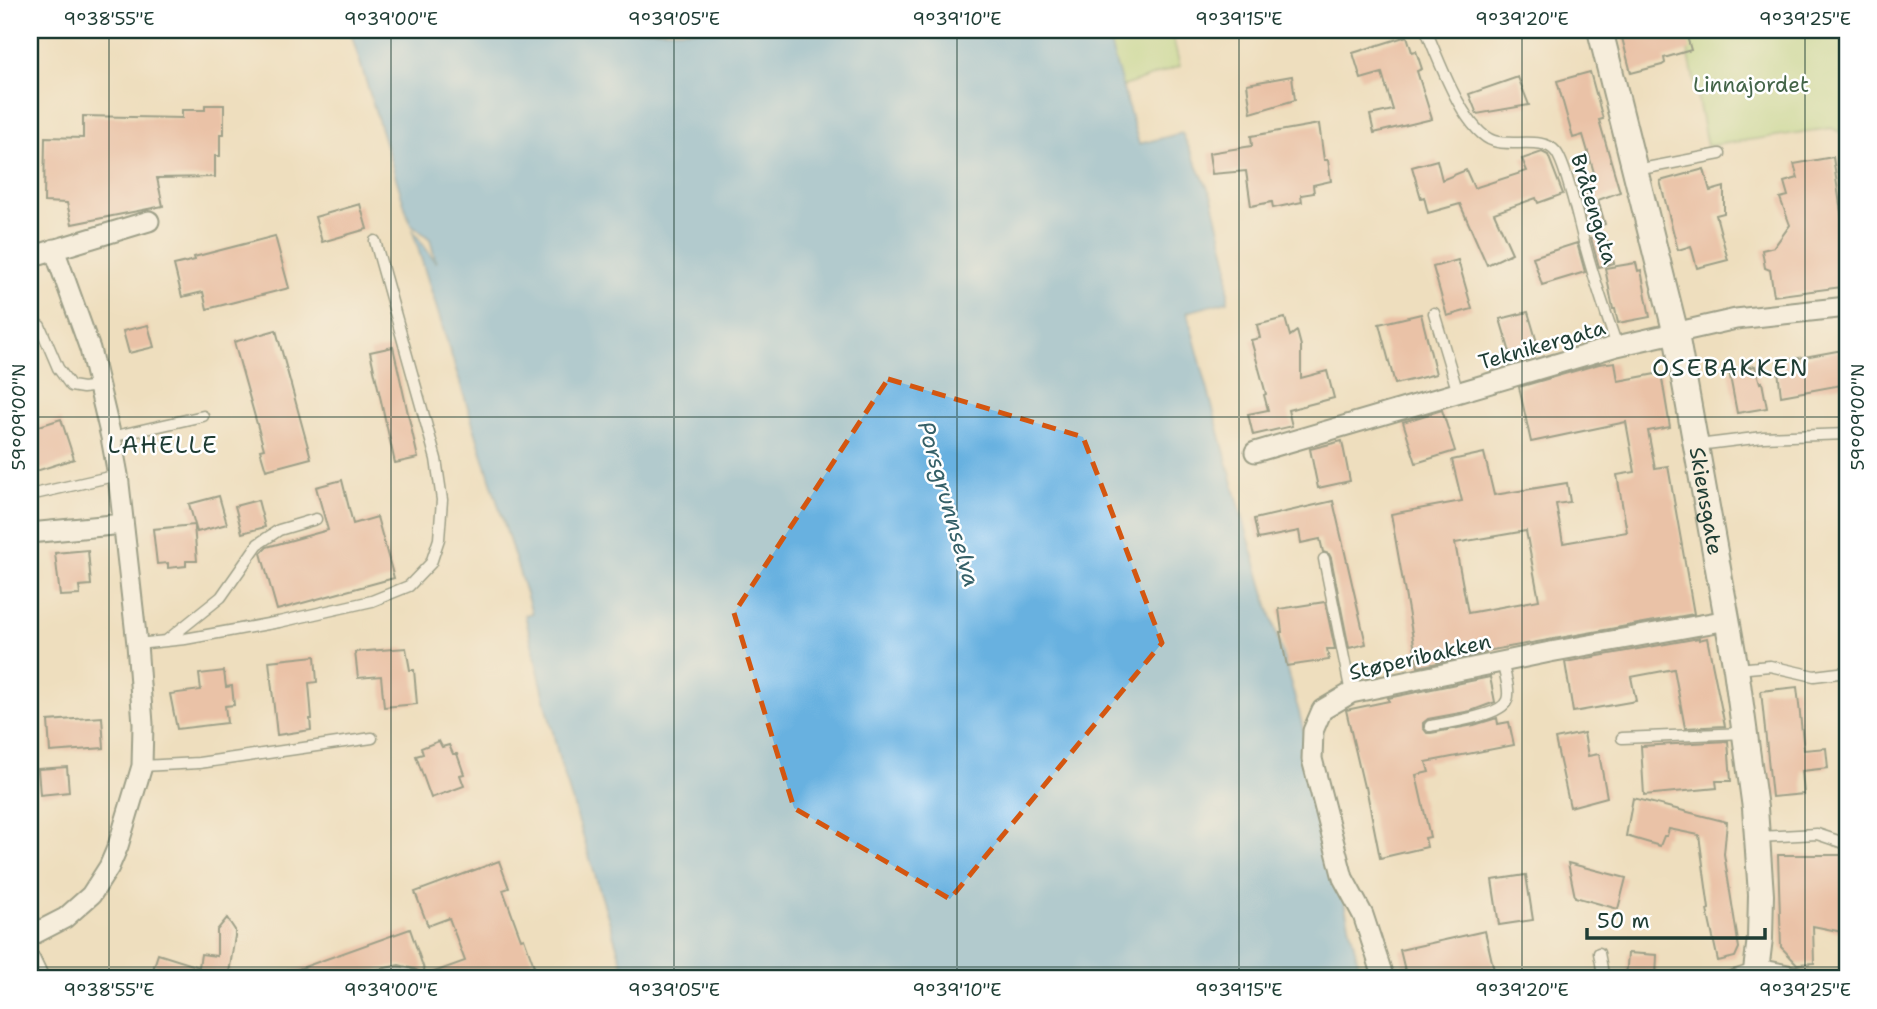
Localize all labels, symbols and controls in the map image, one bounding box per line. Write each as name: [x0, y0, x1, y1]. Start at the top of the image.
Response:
text: 9°38'55"E: [64, 7, 154, 31]
text: 9°39'00"E: [344, 7, 438, 31]
text: 9°39'05"E: [628, 7, 720, 31]
text: 9°39'10"E: [913, 7, 1001, 31]
text: 9°39'15"E: [1195, 7, 1283, 31]
text: 9°39'20"E: [1475, 7, 1569, 31]
text: 9°39'25"E: [1759, 7, 1851, 31]
park label: Linnajordet: [1693, 71, 1809, 99]
street label: Bråtengata: [1564, 150, 1624, 268]
street label: Teknikergata: [1475, 313, 1609, 377]
district label: OSEBAKKEN: [1652, 352, 1810, 384]
text: 59°09'00"N: [7, 364, 31, 470]
text: 59°09'00"N: [1846, 364, 1870, 470]
water label: Porsgrunnselva: [911, 418, 987, 590]
district label: LAHELLE: [107, 430, 219, 460]
street label: Skiensgate: [1682, 445, 1729, 557]
street label: Støperibakken: [1346, 627, 1494, 687]
scale bar: [1587, 897, 1765, 941]
text: 50 m: [1597, 907, 1650, 935]
text: 9°38'55"E: [64, 978, 154, 1002]
text: 9°39'00"E: [344, 978, 438, 1002]
text: 9°39'05"E: [628, 978, 720, 1002]
text: 9°39'10"E: [913, 978, 1001, 1002]
text: 9°39'15"E: [1195, 978, 1283, 1002]
text: 9°39'20"E: [1475, 978, 1569, 1002]
text: 9°39'25"E: [1759, 978, 1851, 1002]

